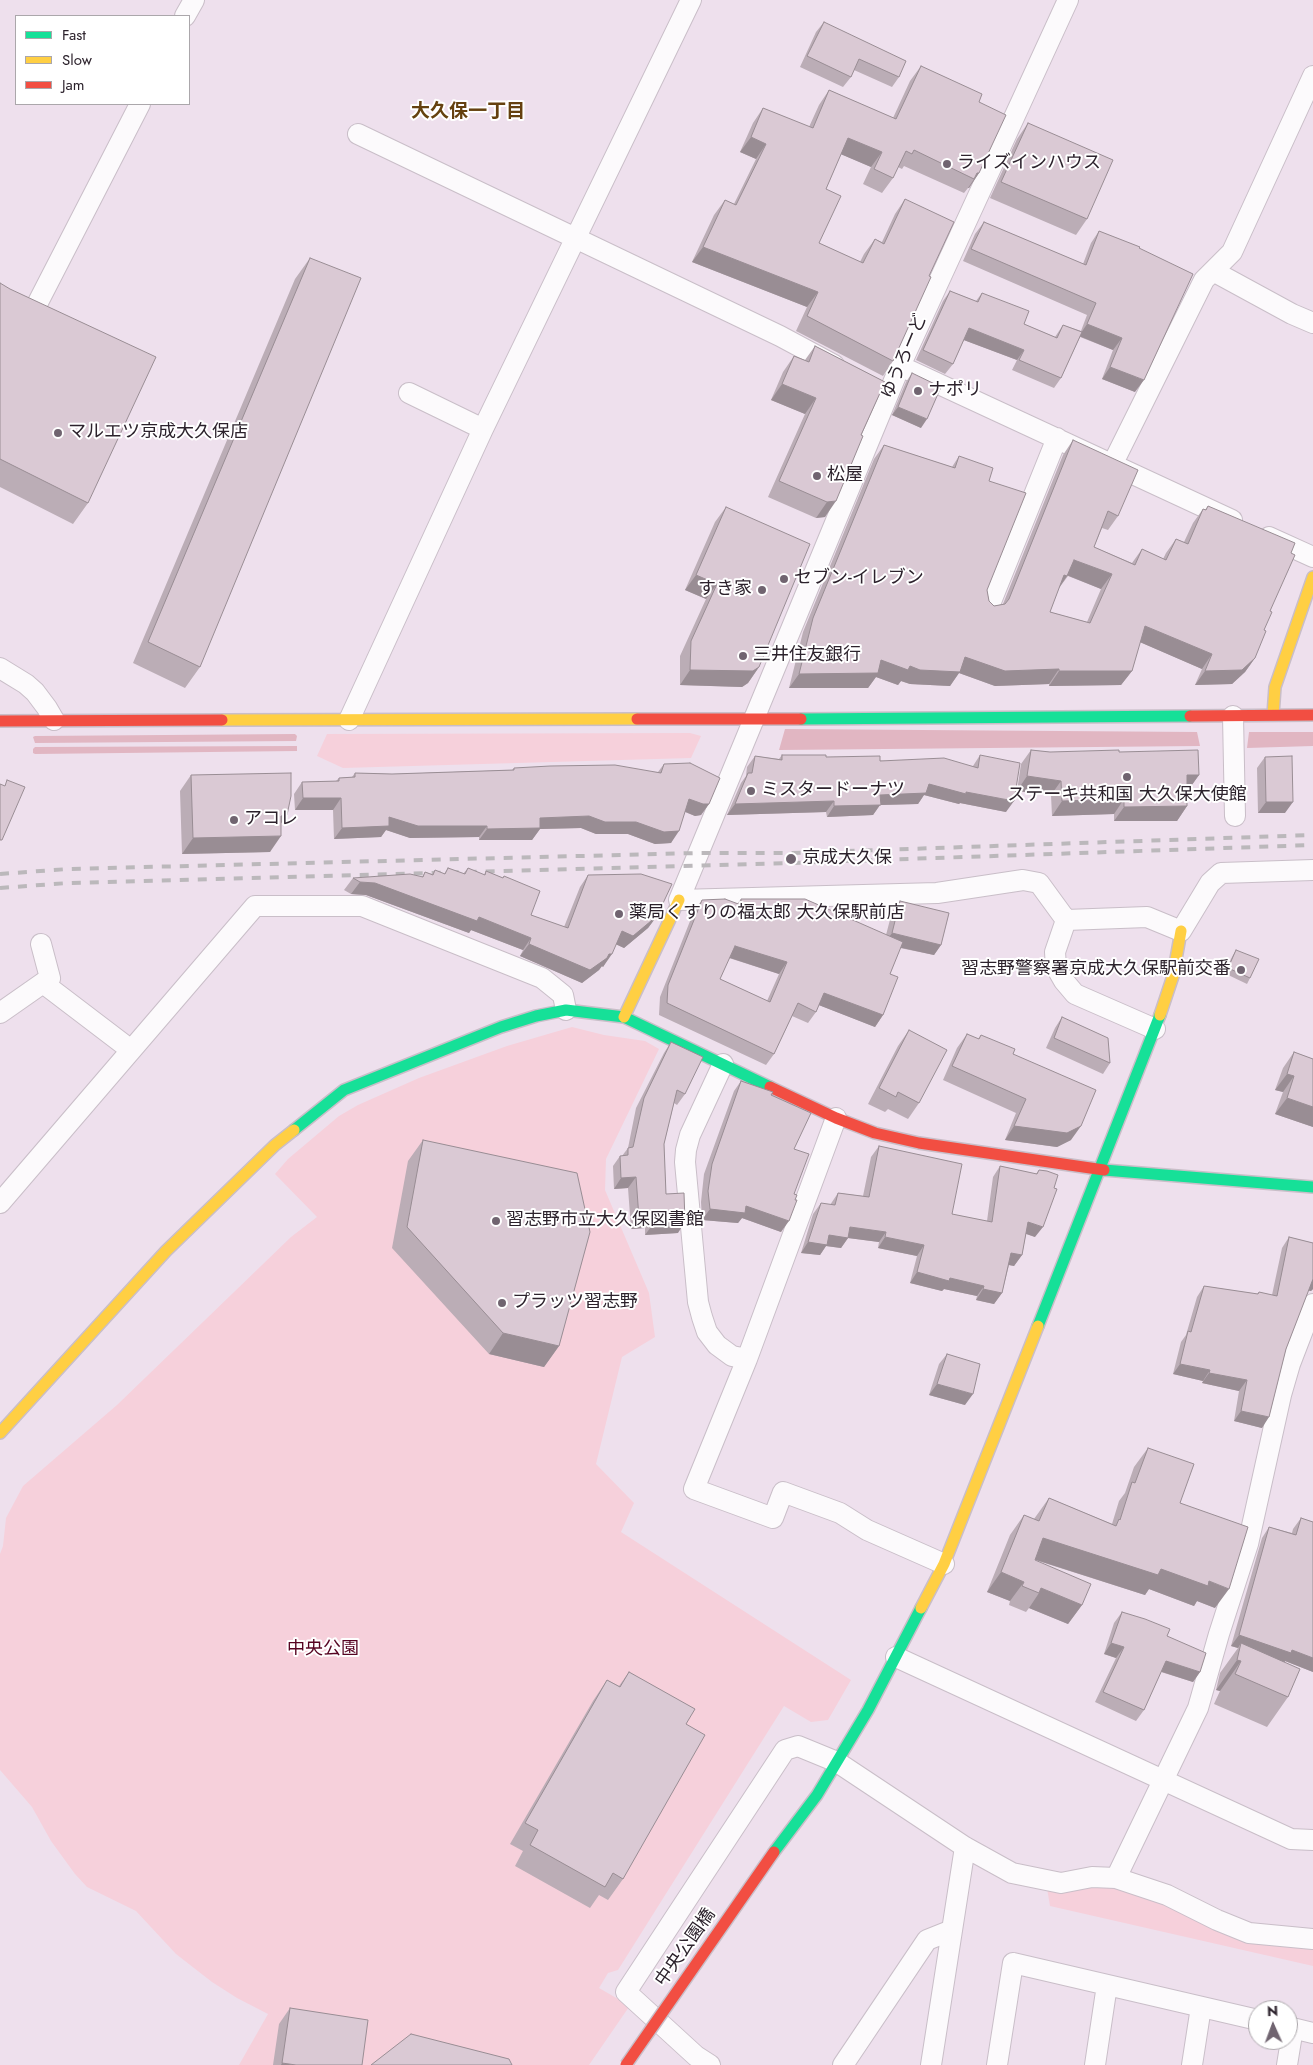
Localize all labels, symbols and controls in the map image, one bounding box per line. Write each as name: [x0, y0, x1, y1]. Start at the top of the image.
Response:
legend: [15, 15, 190, 105]
text: Fast: [62, 24, 86, 46]
text: Slow: [62, 49, 92, 71]
text: Jam: [62, 74, 85, 96]
district label: 大久保一丁目: [411, 101, 525, 123]
place label: ライズインハウス: [957, 153, 1101, 175]
marker: ライズインハウス: [941, 158, 953, 170]
street label: ゆうろーど: [877, 311, 933, 403]
place label: ナポリ: [928, 380, 982, 402]
marker: ナポリ: [912, 385, 924, 397]
place label: マルエツ京成大久保店: [68, 422, 248, 444]
marker: マルエツ京成大久保店: [52, 427, 64, 439]
place label: 松屋: [827, 465, 863, 487]
marker: 松屋: [811, 470, 823, 482]
place label: セブン-イレブン: [794, 568, 924, 590]
marker: セブン-イレブン: [778, 573, 790, 585]
place label: すき家: [698, 579, 752, 601]
marker: すき家: [756, 584, 768, 596]
place label: 三井住友銀行: [753, 645, 861, 667]
marker: 三井住友銀行: [737, 650, 749, 662]
marker: ステーキ共和国 大久保大使館: [1121, 771, 1133, 783]
place label: ミスタードーナツ: [761, 780, 905, 802]
marker: ミスタードーナツ: [745, 785, 757, 797]
place label: ステーキ共和国 大久保大使館: [1007, 785, 1247, 807]
place label: アコレ: [244, 809, 298, 831]
marker: アコレ: [228, 814, 240, 826]
place label: 京成大久保: [802, 848, 892, 870]
marker: 京成大久保: [784, 852, 798, 866]
place label: 薬局くすりの福太郎 大久保駅前店: [629, 903, 904, 925]
marker: 薬局くすりの福太郎 大久保駅前店: [613, 908, 625, 920]
place label: 習志野警察署京成大久保駅前交番: [961, 959, 1231, 981]
marker: 習志野警察署京成大久保駅前交番: [1235, 964, 1247, 976]
place label: 習志野市立大久保図書館: [506, 1210, 704, 1232]
marker: 習志野市立大久保図書館: [490, 1215, 502, 1227]
place label: プラッツ習志野: [512, 1292, 638, 1314]
marker: プラッツ習志野: [496, 1297, 508, 1309]
park label: 中央公園: [287, 1639, 359, 1661]
street label: 中央公園橋: [651, 1905, 721, 1991]
north arrow: [1248, 2000, 1298, 2050]
text: N: [1267, 2001, 1278, 2021]

